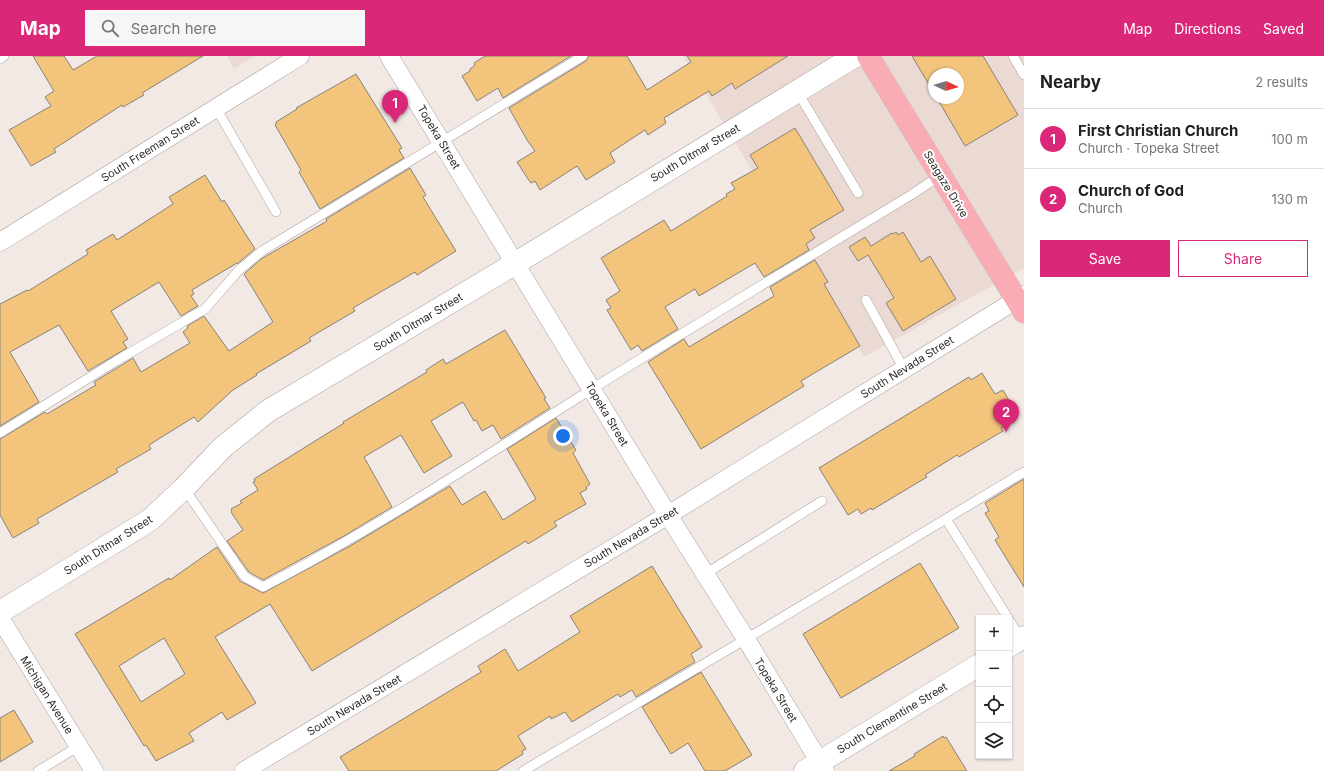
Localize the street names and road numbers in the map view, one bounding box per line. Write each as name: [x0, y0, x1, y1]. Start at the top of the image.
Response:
street label: Topeka Street: [414, 102, 464, 172]
street label: South Freeman Street: [98, 113, 202, 185]
street label: South Ditmar Street: [648, 121, 743, 185]
street label: Seagaze Drive: [921, 148, 971, 220]
street label: South Ditmar Street: [371, 290, 466, 354]
street label: South Nevada Street: [858, 332, 956, 401]
street label: Topeka Street: [582, 379, 632, 449]
street label: South Nevada Street: [581, 503, 681, 571]
street label: South Ditmar Street: [61, 512, 155, 578]
street label: Michigan Avenue: [17, 653, 77, 737]
street label: Topeka Street: [751, 655, 801, 725]
street label: South Nevada Street: [304, 671, 404, 739]
street label: South Clementine Street: [834, 679, 950, 757]

